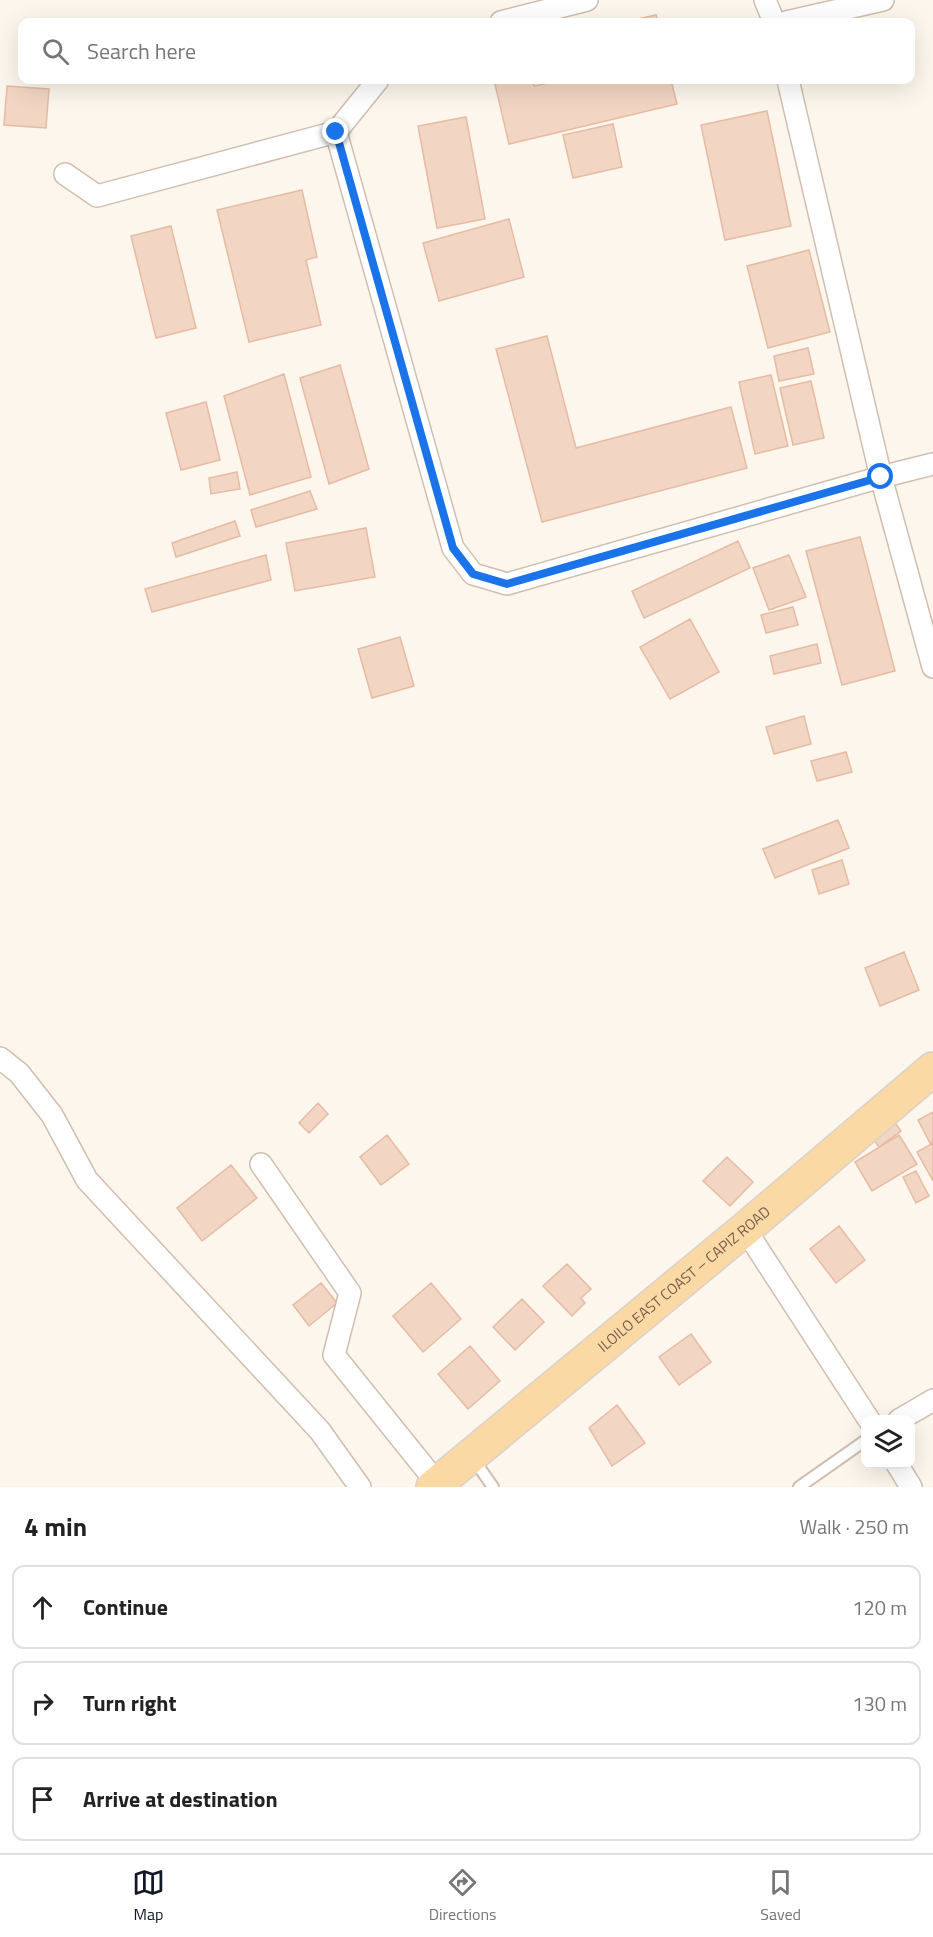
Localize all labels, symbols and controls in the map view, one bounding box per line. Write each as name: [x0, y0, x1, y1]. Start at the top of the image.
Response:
search box: [18, 18, 915, 84]
text: Search here: [87, 34, 196, 68]
icon: search: [39, 35, 72, 68]
route end: [322, 118, 348, 144]
route start: [867, 463, 893, 489]
street label: ILOILO EAST COAST – CAPIZ ROAD: [592, 1200, 775, 1357]
map controls: [861, 1415, 915, 1469]
button: layers: [861, 1415, 915, 1469]
text: 4 min: [24, 1507, 87, 1546]
text: Walk · 250 m: [800, 1511, 909, 1542]
text: Continue: [83, 1590, 168, 1624]
icon: ahead: [26, 1591, 59, 1624]
text: 120 m: [852, 1592, 907, 1623]
text: Turn right: [83, 1686, 177, 1720]
icon: right: [26, 1687, 59, 1720]
text: 130 m: [852, 1688, 907, 1719]
text: Arrive at destination: [83, 1782, 278, 1816]
icon: arrive: [26, 1783, 59, 1816]
tab: Map: [132, 1866, 165, 1926]
tab: Directions: [429, 1866, 497, 1926]
tab: Saved: [760, 1866, 801, 1926]

